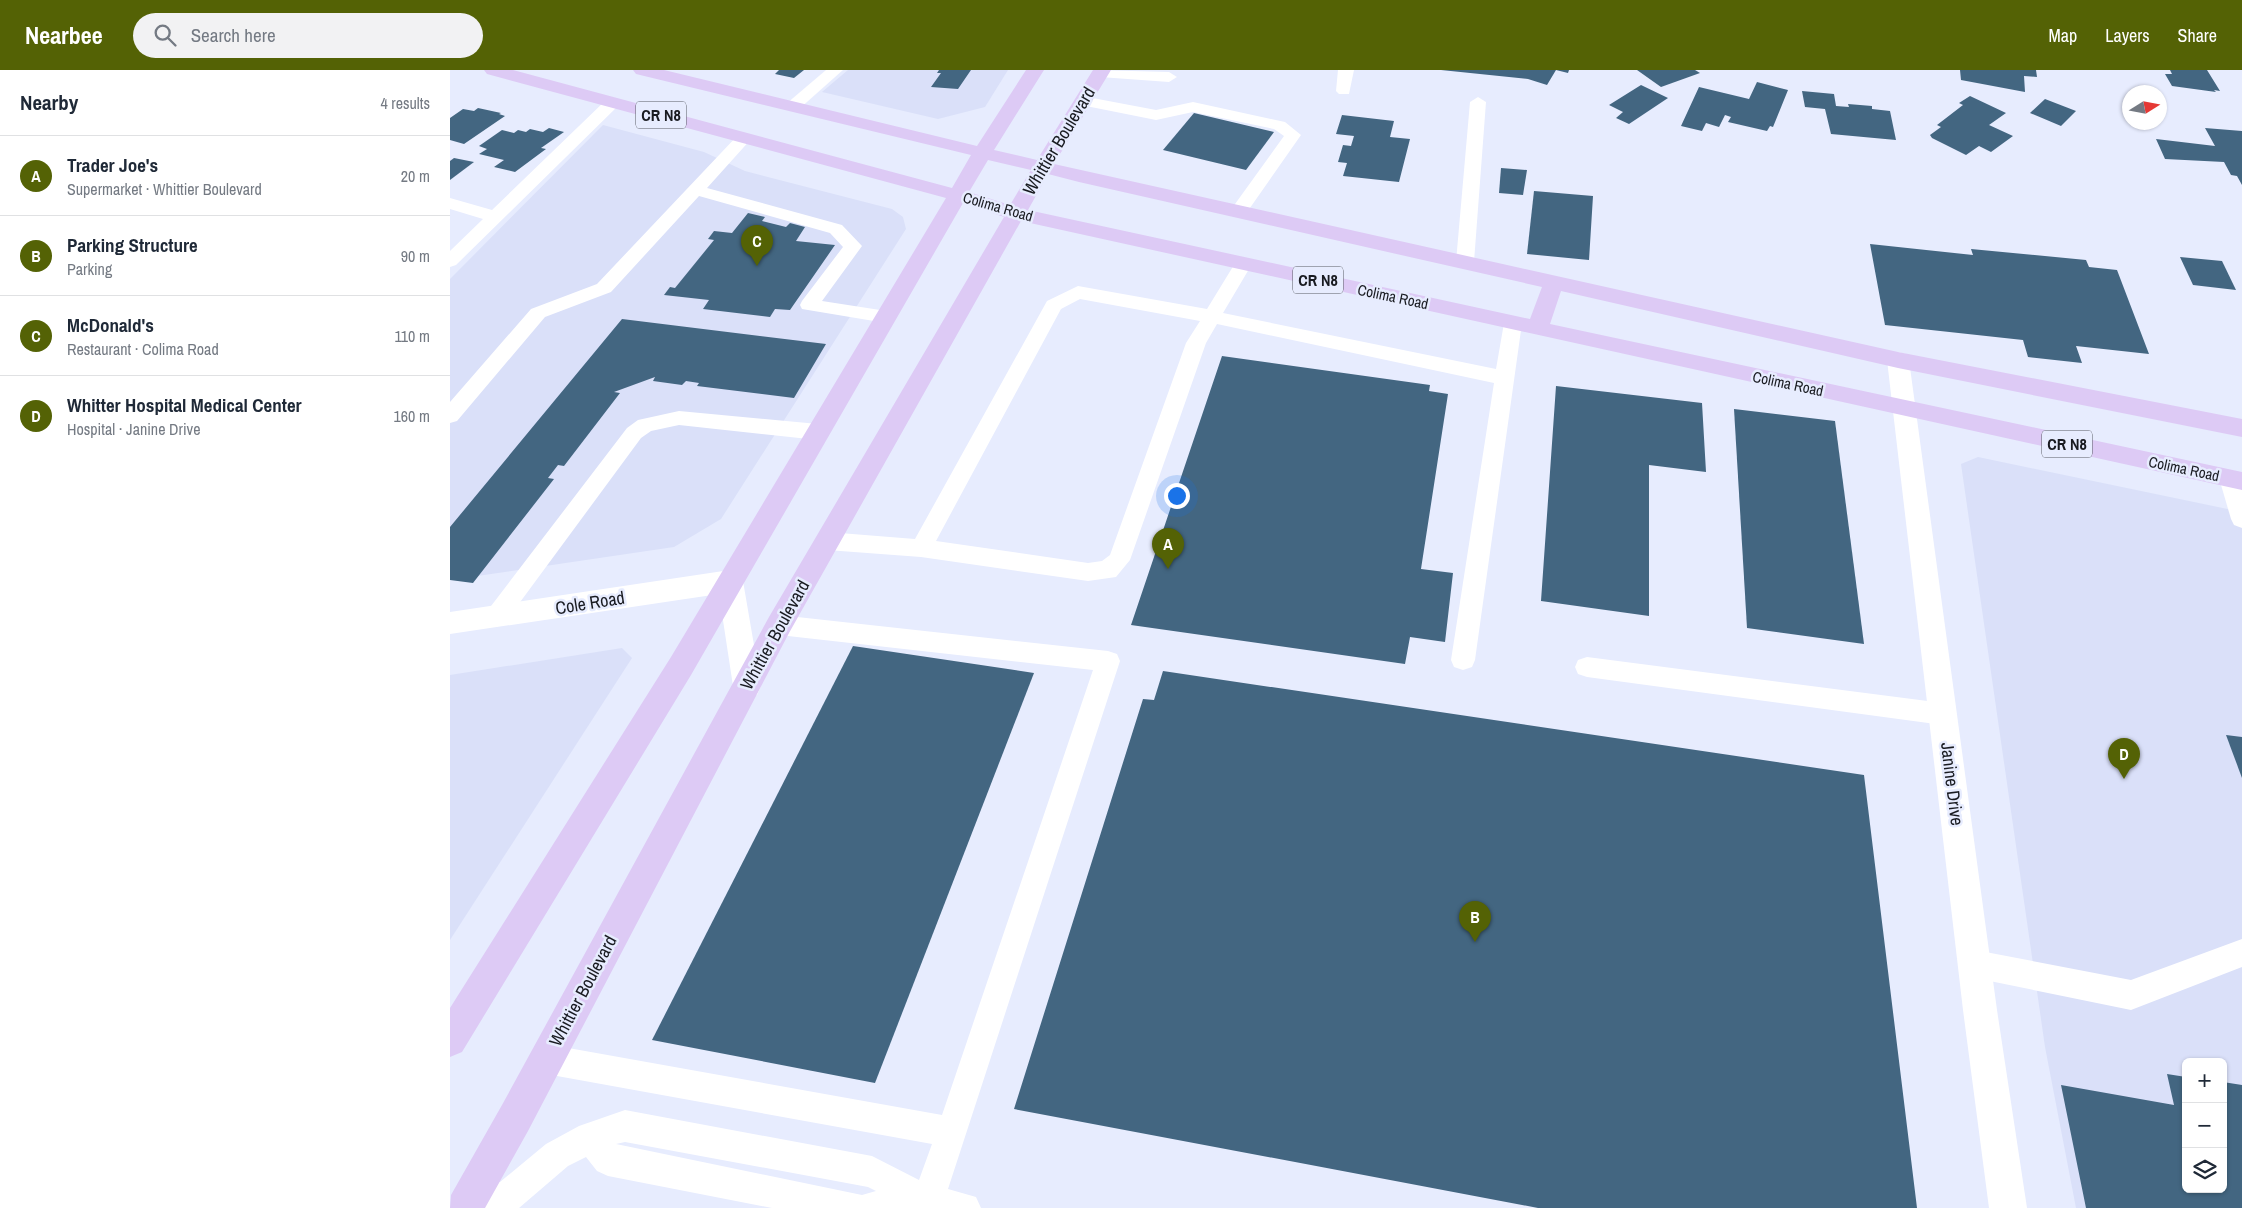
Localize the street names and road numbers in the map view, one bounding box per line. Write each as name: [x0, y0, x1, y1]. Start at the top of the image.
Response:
street label: Whittier Boulevard: [1016, 82, 1101, 200]
road number: CR N8: [636, 102, 686, 128]
street label: Colima Road: [961, 187, 1036, 227]
road number: CR N8: [1293, 266, 1343, 294]
street label: Colima Road: [1356, 279, 1430, 314]
street label: Colima Road: [1751, 366, 1825, 401]
road number: CR N8: [2042, 430, 2092, 458]
street label: Colima Road: [2147, 451, 2221, 486]
street label: Whittier Boulevard: [734, 575, 815, 694]
street label: Cole Road: [554, 585, 626, 620]
street label: Janine Drive: [1935, 741, 1970, 827]
street label: Whittier Boulevard: [543, 931, 622, 1051]

